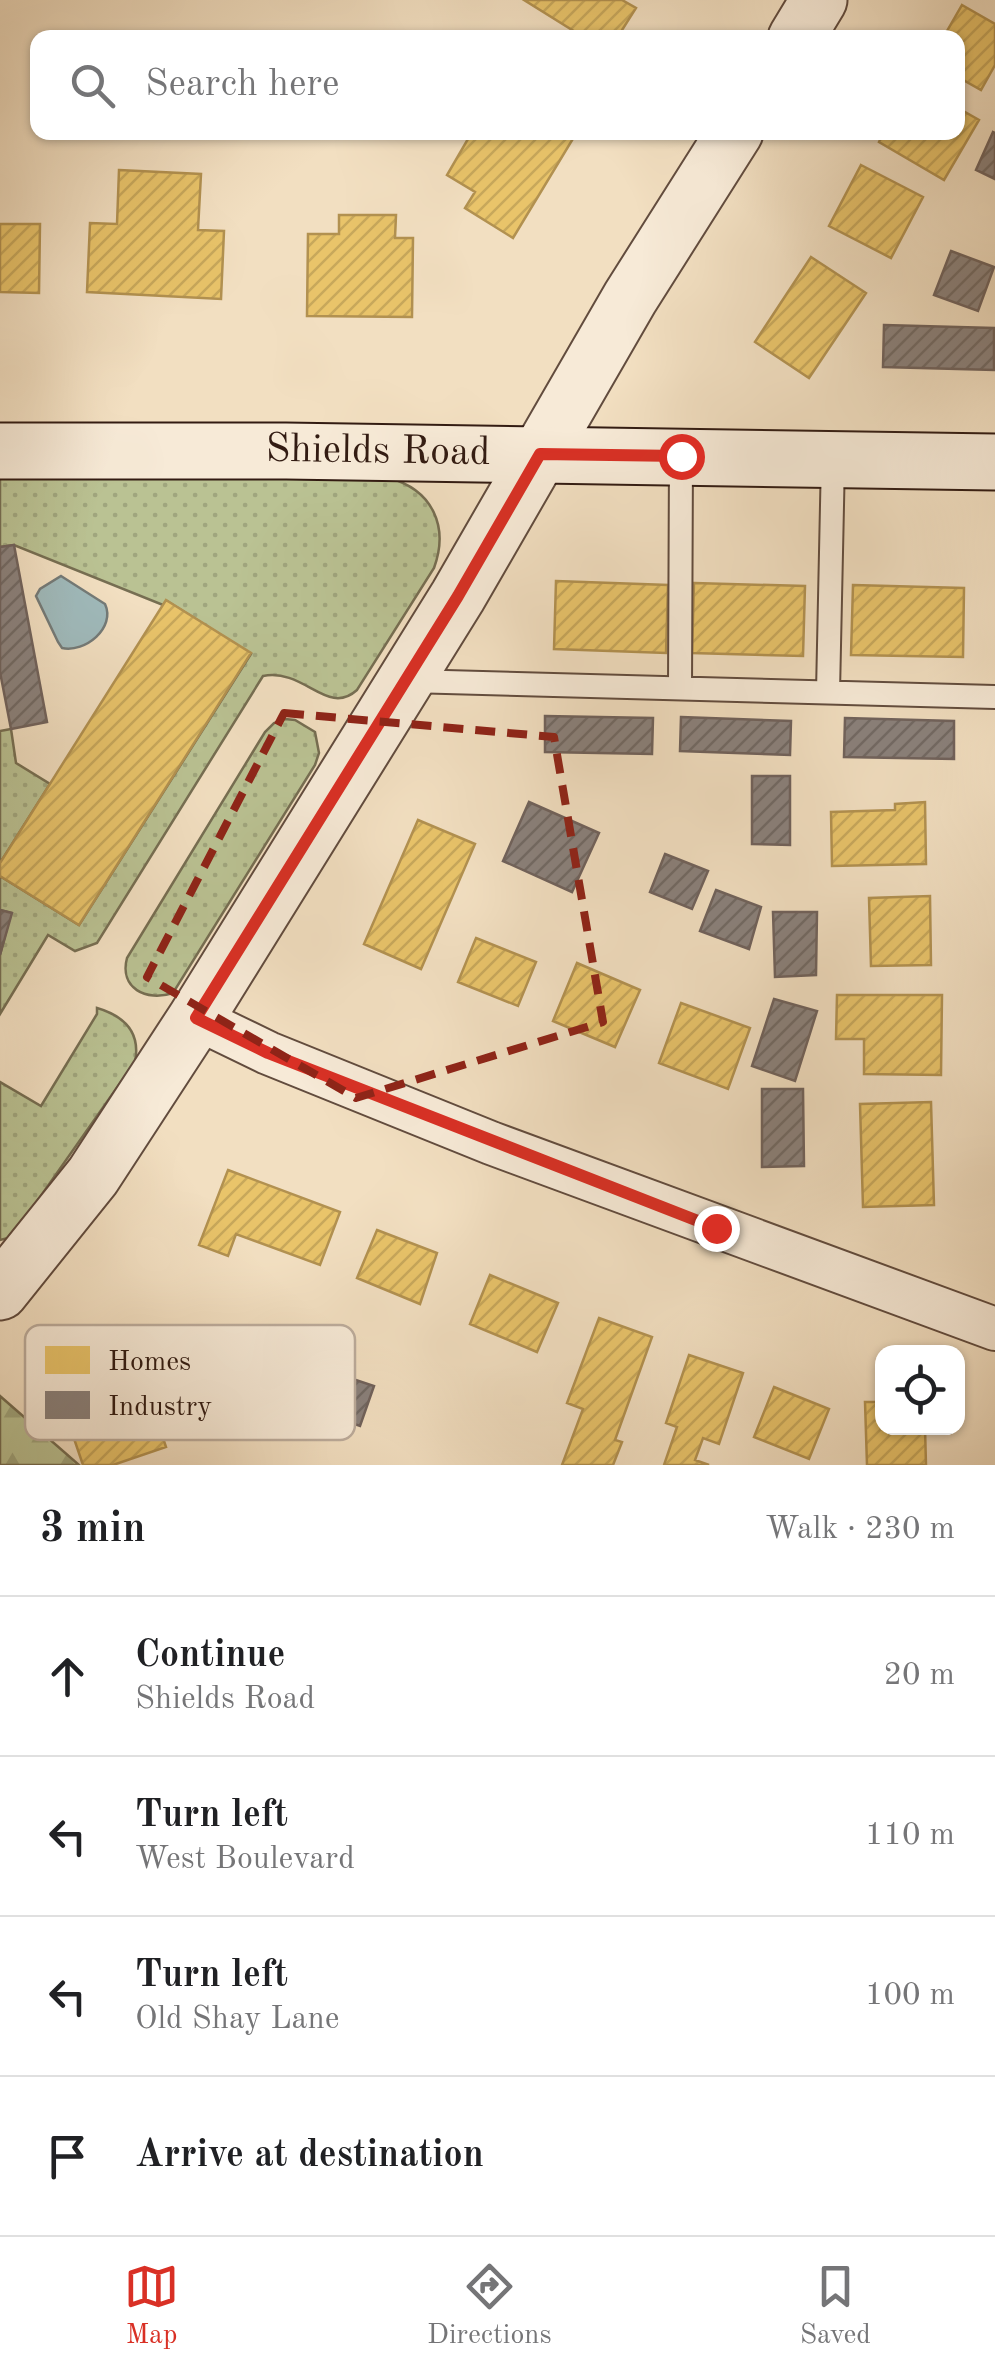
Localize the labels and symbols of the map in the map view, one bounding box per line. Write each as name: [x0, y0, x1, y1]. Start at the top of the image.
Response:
street label: Shields Road: [265, 431, 491, 474]
route start: [659, 434, 705, 480]
route end: [694, 1206, 740, 1252]
legend: [25, 1325, 355, 1440]
text: Homes: [108, 1349, 191, 1377]
text: Industry: [108, 1394, 212, 1422]

